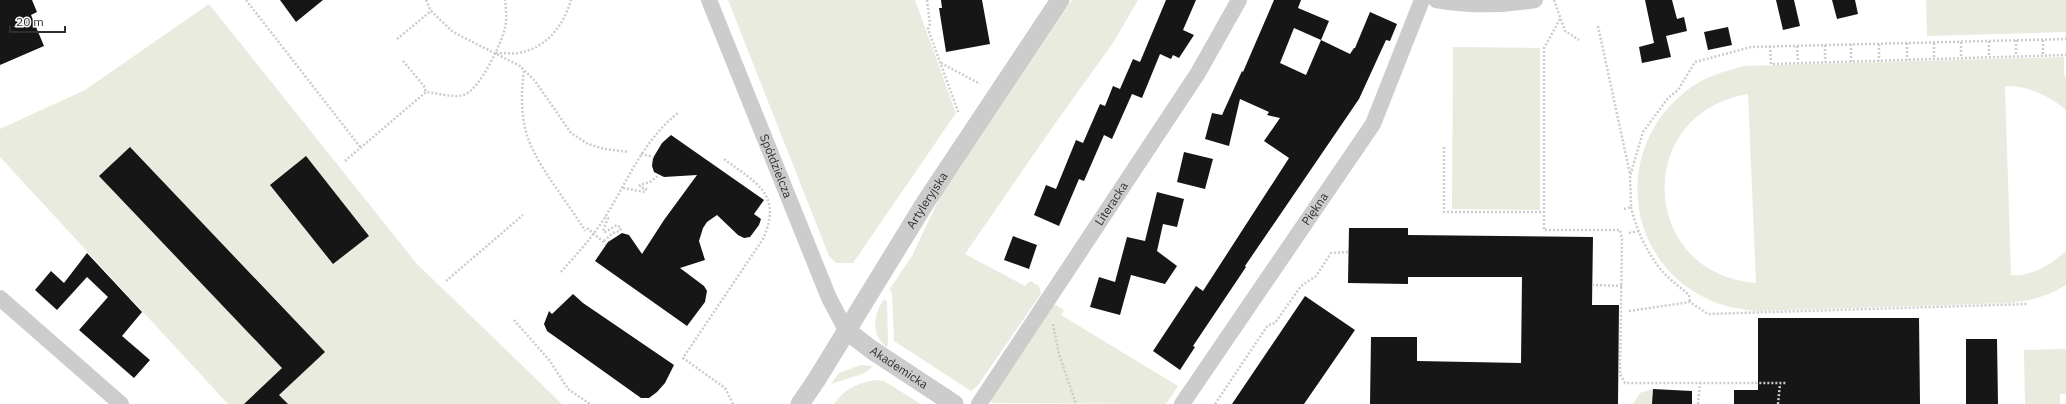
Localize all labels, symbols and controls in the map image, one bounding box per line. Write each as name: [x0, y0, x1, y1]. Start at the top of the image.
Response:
scale bar: [10, 8, 65, 34]
text: 20 m: [16, 14, 44, 29]
street label: Spółdzielcza: [757, 132, 796, 201]
street label: Artyleryjska: [903, 169, 951, 231]
street label: Literacka: [1091, 178, 1131, 228]
street label: Piękna: [1298, 189, 1331, 228]
street label: Akademicka: [867, 343, 931, 392]

